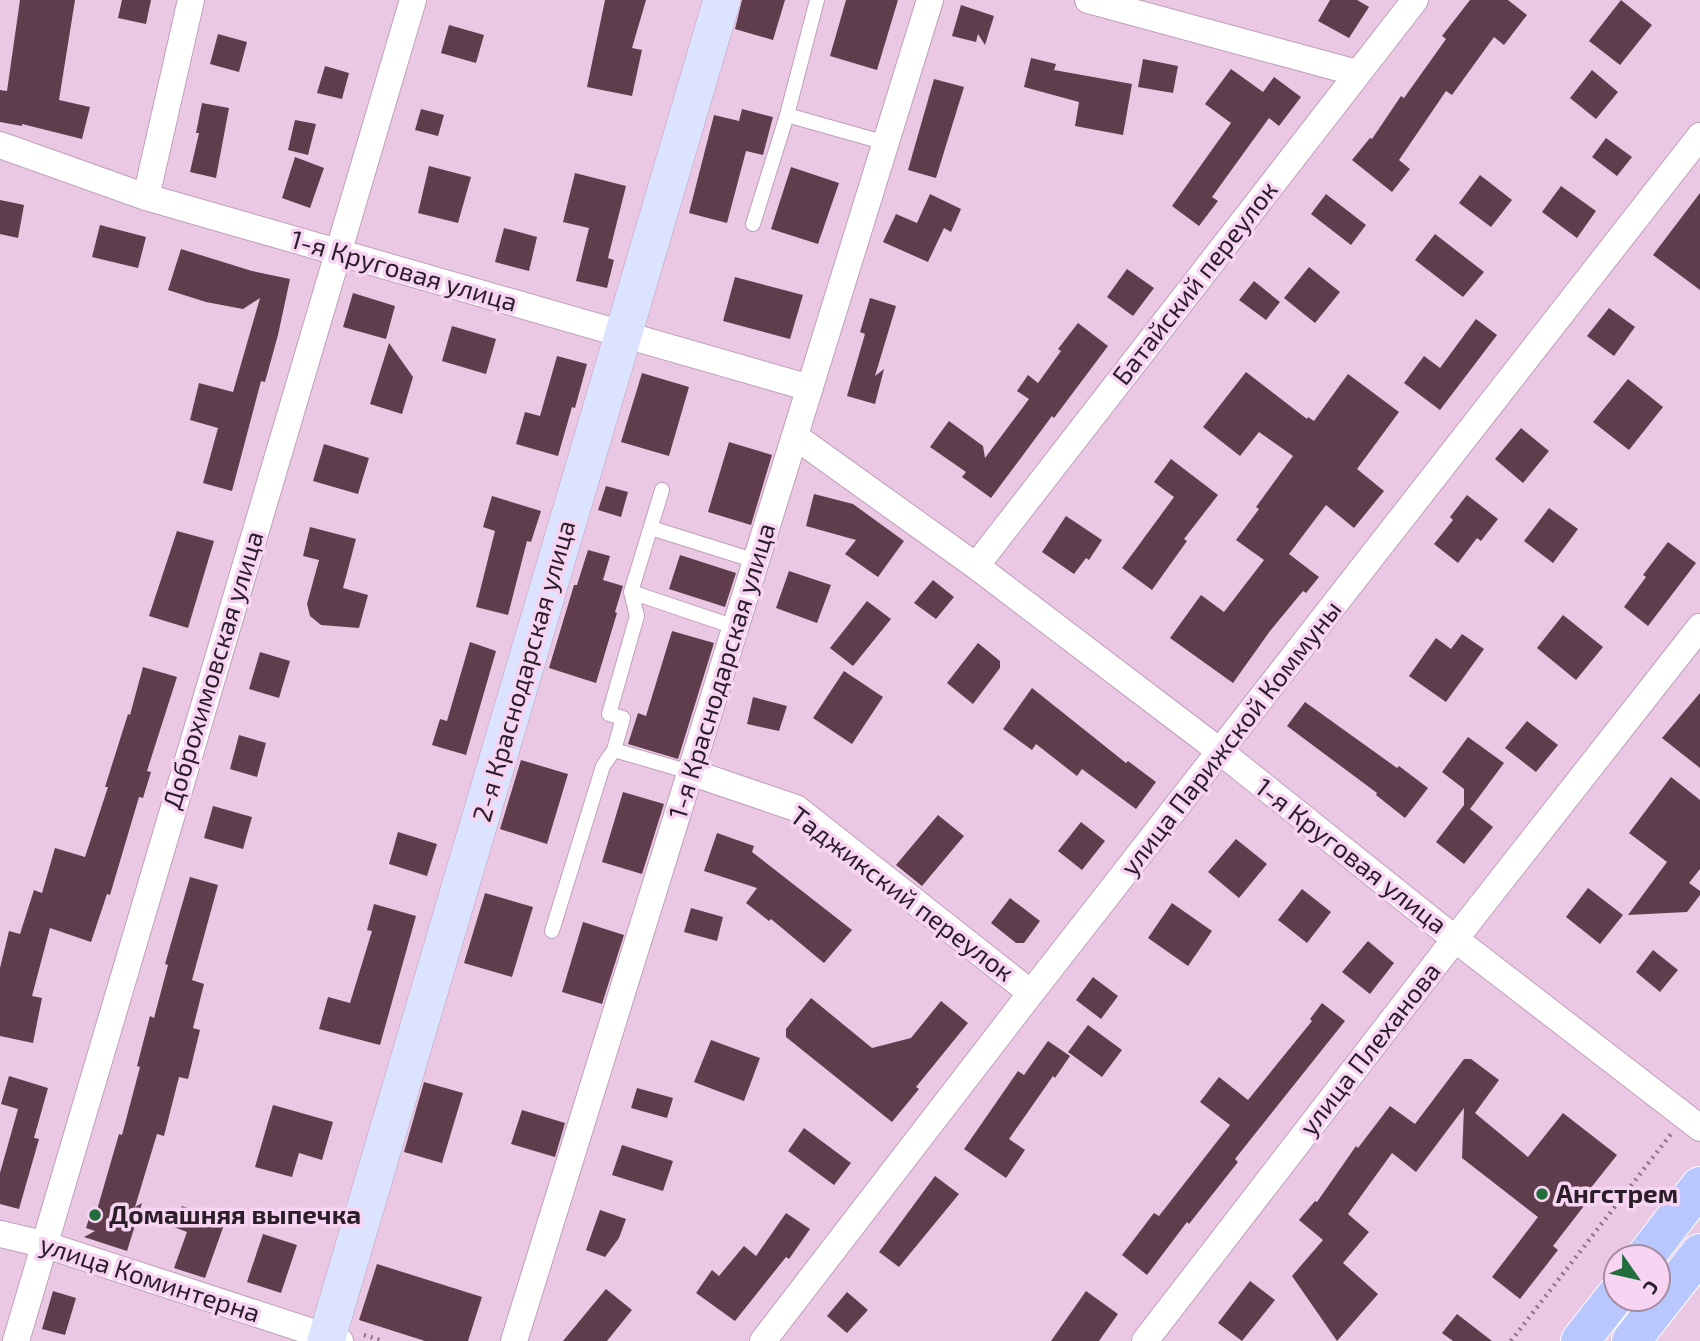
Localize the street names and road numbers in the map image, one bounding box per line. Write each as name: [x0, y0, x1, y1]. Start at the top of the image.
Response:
street label: Батайский переулок: [1105, 174, 1284, 391]
street label: 1-я Круговая улица: [287, 222, 521, 318]
street label: 2-я Краснодарская улица: [465, 516, 581, 825]
street label: 1-я Краснодарская улица: [661, 519, 781, 823]
street label: Доброхимовская улица: [155, 527, 270, 812]
street label: улица Парижской Коммуны: [1113, 593, 1348, 881]
street label: 1-я Круговая улица: [1249, 770, 1454, 940]
street label: Таджикский переулок: [784, 799, 1021, 988]
street label: улица Плеханова: [1292, 955, 1447, 1141]
street label: улица Коминтерна: [36, 1227, 265, 1329]

